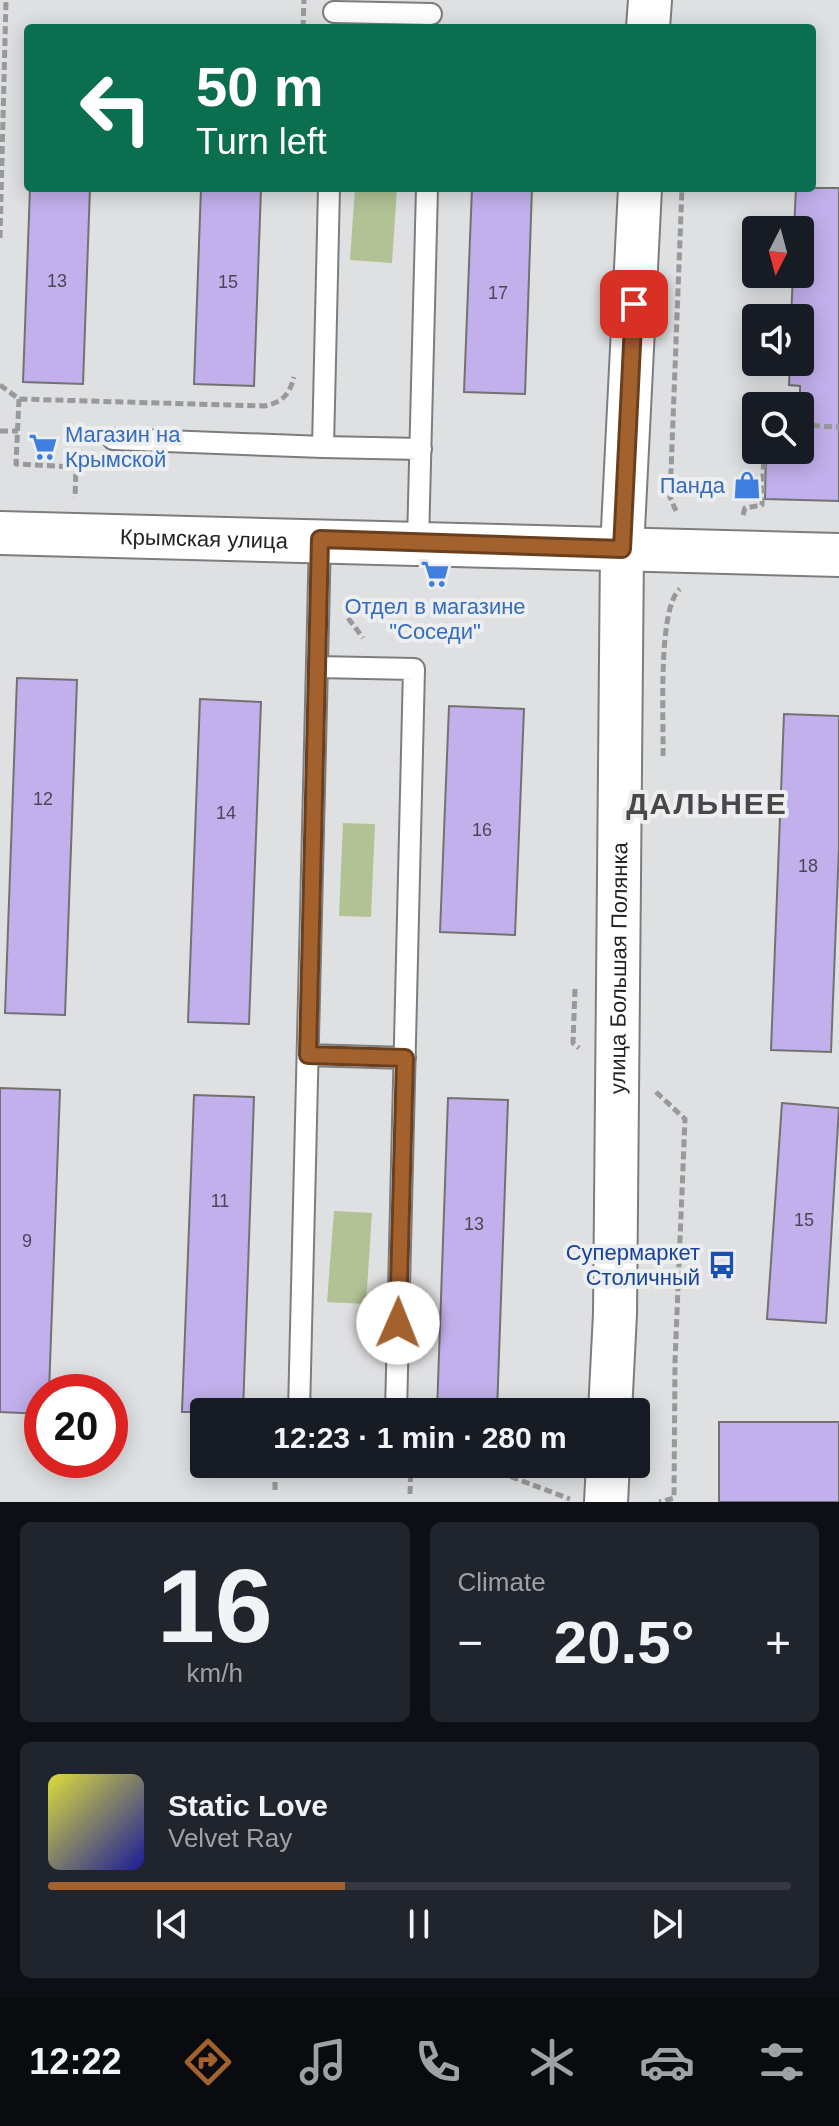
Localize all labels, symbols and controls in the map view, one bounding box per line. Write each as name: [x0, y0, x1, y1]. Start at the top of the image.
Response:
text: 50 m: [196, 55, 324, 118]
icon: left: [64, 56, 168, 160]
text: Turn left: [196, 121, 327, 162]
north arrow: [742, 216, 814, 288]
map controls: [742, 216, 814, 464]
pin: [600, 270, 668, 338]
house number: 13: [47, 271, 67, 291]
house number: 15: [218, 272, 238, 292]
icon: arrive: [612, 282, 656, 326]
house number: 17: [488, 283, 508, 303]
button: sound: [742, 304, 814, 376]
button: search: [742, 392, 814, 464]
place label: Магазин на Крымской: [65, 422, 181, 472]
supermarket icon: Магазин на Крымской: [28, 432, 58, 462]
shop icon: Панда: [732, 470, 762, 500]
place label: Панда: [660, 473, 726, 498]
street label: Крымская улица: [120, 524, 289, 553]
supermarket icon: Отдел в магазине "Соседи": [420, 559, 450, 589]
place label: Отдел в магазине "Соседи": [344, 594, 526, 644]
district label: ДАЛЬНЕЕ: [626, 787, 788, 820]
house number: 12: [33, 789, 53, 809]
house number: 14: [216, 803, 236, 823]
house number: 16: [472, 820, 492, 840]
street label: улица Большая Полянка: [605, 841, 632, 1094]
house number: 18: [798, 856, 818, 876]
house number: 11: [211, 1191, 229, 1211]
house number: 15: [794, 1210, 814, 1230]
house number: 13: [464, 1214, 484, 1234]
house number: 9: [22, 1231, 32, 1251]
place label: Супермаркет Столичный: [566, 1240, 700, 1290]
bus stop icon: Супермаркет Столичный: [707, 1250, 737, 1280]
position arrow: [356, 1281, 440, 1365]
speed limit sign: 20: [24, 1374, 128, 1478]
text: 12:23 · 1 min · 280 m: [273, 1421, 567, 1454]
text: 16: [157, 1548, 273, 1664]
text: Climate: [458, 1567, 546, 1597]
text: 20.5°: [554, 1609, 695, 1676]
text: −: [458, 1618, 483, 1667]
text: +: [765, 1618, 791, 1667]
text: km/h: [187, 1658, 243, 1688]
text: Static Love: [168, 1789, 328, 1822]
text: Velvet Ray: [168, 1823, 292, 1853]
icon: previous: [150, 1902, 194, 1946]
icon: pause: [397, 1902, 441, 1946]
icon: next: [645, 1902, 689, 1946]
icon: directions: [180, 2034, 236, 2090]
icon: music: [295, 2034, 351, 2090]
icon: phone: [410, 2034, 466, 2090]
icon: climate: [524, 2034, 580, 2090]
icon: car: [639, 2034, 695, 2090]
icon: filters: [754, 2034, 810, 2090]
text: 12:22: [29, 2041, 121, 2082]

